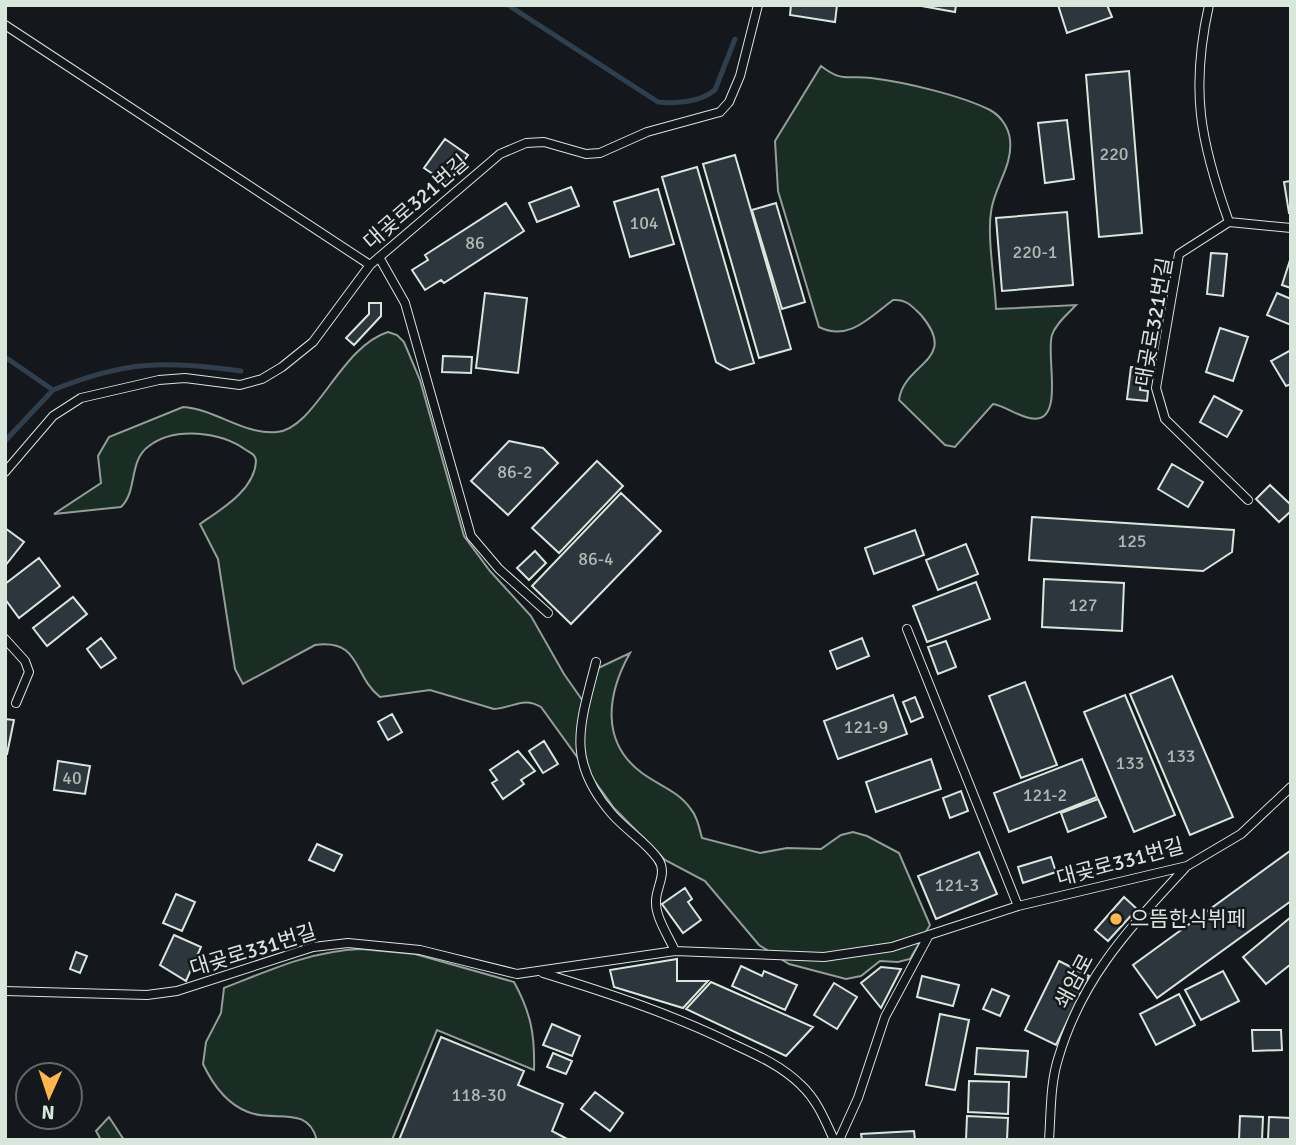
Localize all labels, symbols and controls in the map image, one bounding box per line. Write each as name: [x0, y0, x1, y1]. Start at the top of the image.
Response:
house number: 220: [1099, 143, 1129, 165]
street label: 대곶로321번길: [358, 149, 474, 255]
house number: 104: [629, 212, 659, 234]
house number: 86: [465, 232, 485, 254]
house number: 220-1: [1012, 241, 1058, 263]
street label: 대곶로321번길: [1130, 255, 1178, 389]
house number: 86-2: [497, 461, 533, 483]
house number: 125: [1117, 530, 1147, 552]
house number: 86-4: [578, 548, 614, 570]
house number: 127: [1068, 594, 1098, 616]
house number: 121-9: [844, 716, 888, 738]
house number: 133: [1166, 745, 1196, 767]
house number: 133: [1115, 752, 1145, 774]
house number: 40: [62, 767, 82, 789]
house number: 121-2: [1023, 784, 1067, 806]
street label: 대곶로331번길: [1054, 833, 1186, 891]
house number: 121-3: [935, 874, 979, 896]
place label: 으뜸한식뷔페: [1130, 906, 1246, 932]
marker: 으뜸한식뷔페: [1108, 911, 1124, 927]
street label: 대곶로331번길: [187, 918, 319, 982]
street label: 쇄암로: [1049, 949, 1099, 1013]
north arrow: [14, 1061, 84, 1131]
house number: 118-30: [452, 1084, 506, 1106]
text: N: [41, 1100, 55, 1124]

